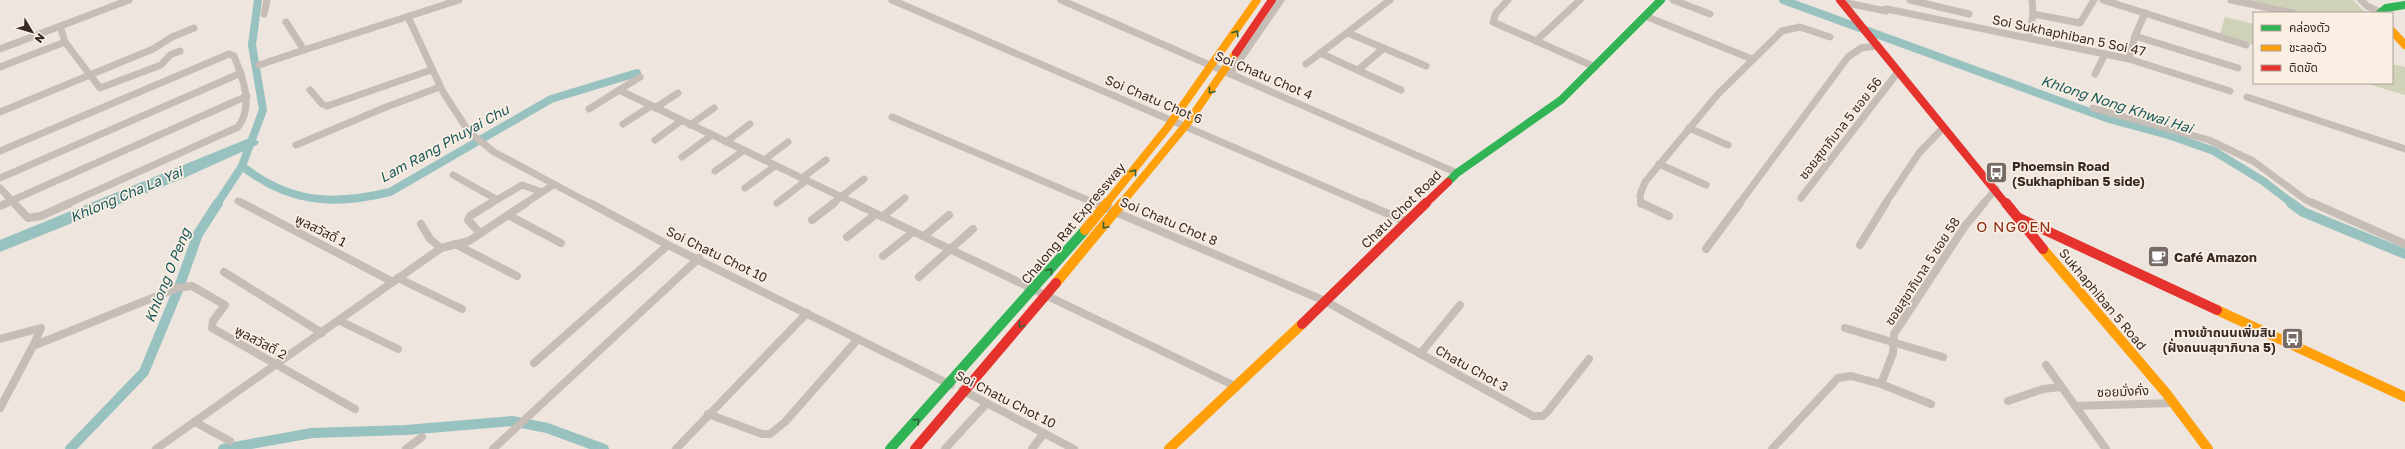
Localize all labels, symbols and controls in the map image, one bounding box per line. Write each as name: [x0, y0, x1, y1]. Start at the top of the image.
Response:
street label: Soi Sukhaphiban 5 Soi 47: [1991, 11, 2147, 59]
north arrow: [12, 12, 52, 52]
legend: [2253, 12, 2393, 84]
text: คล่องตัว: [2289, 20, 2330, 35]
one-way arrow: [1231, 30, 1238, 37]
text: N: [33, 31, 48, 46]
text: ชะลอตัว: [2289, 40, 2327, 55]
street label: Soi Chatu Chot 4: [1213, 47, 1315, 103]
text: ติดขัด: [2289, 60, 2318, 75]
street label: Soi Chatu Chot 6: [1103, 71, 1205, 127]
water label: Khlong Nong Khwai Hai: [2039, 71, 2197, 137]
street label: ซอยสุขาภิบาล 5 ซอย 56: [1795, 73, 1885, 182]
one-way arrow: [1209, 86, 1216, 93]
water label: Lam Rang Phuyai Chu: [376, 100, 513, 186]
street label: Chalong Rat Expressway: [1018, 158, 1129, 287]
place label: Phoemsin Road (Sukhaphiban 5 side): [2012, 158, 2145, 189]
bus stop icon: Phoemsin Road (Sukhaphiban 5 side): [1983, 160, 2009, 186]
water label: Khlong Cha La Yai: [67, 162, 187, 225]
street label: Chatu Chot Road: [1358, 167, 1444, 251]
one-way arrow: [1129, 169, 1136, 176]
street label: Soi Chatu Chot 8: [1118, 193, 1220, 249]
street label: พูลสวัสดิ์ 1: [293, 210, 349, 250]
street label: ซอยสุขาภิบาล 5 ซอย 58: [1881, 214, 1963, 328]
district label: O NGOEN: [1976, 217, 2052, 235]
one-way arrow: [1102, 221, 1109, 228]
street label: Soi Chatu Chot 10: [664, 223, 770, 285]
water label: Khlong O Peng: [140, 224, 194, 325]
cafe icon: Café Amazon: [2146, 244, 2172, 270]
street label: Sukhaphiban 5 Road: [2056, 245, 2150, 353]
place label: Café Amazon: [2174, 249, 2257, 265]
one-way arrow: [1046, 269, 1053, 276]
one-way arrow: [1019, 321, 1026, 328]
street label: พูลสวัสดิ์ 2: [232, 322, 290, 362]
place label: ทางเข้าถนนเพิ่มสิน (ฝั่งถนนสุขาภิบาล 5): [2163, 324, 2276, 355]
bus stop icon: ทางเข้าถนนเพิ่มสิน (ฝั่งถนนสุขาภิบาล 5): [2279, 326, 2305, 352]
street label: Chatu Chot 3: [1433, 341, 1511, 395]
street label: Soi Chatu Chot 10: [953, 367, 1059, 431]
street label: ซอยมั่งคั่ง: [2097, 382, 2149, 400]
one-way arrow: [913, 418, 920, 426]

